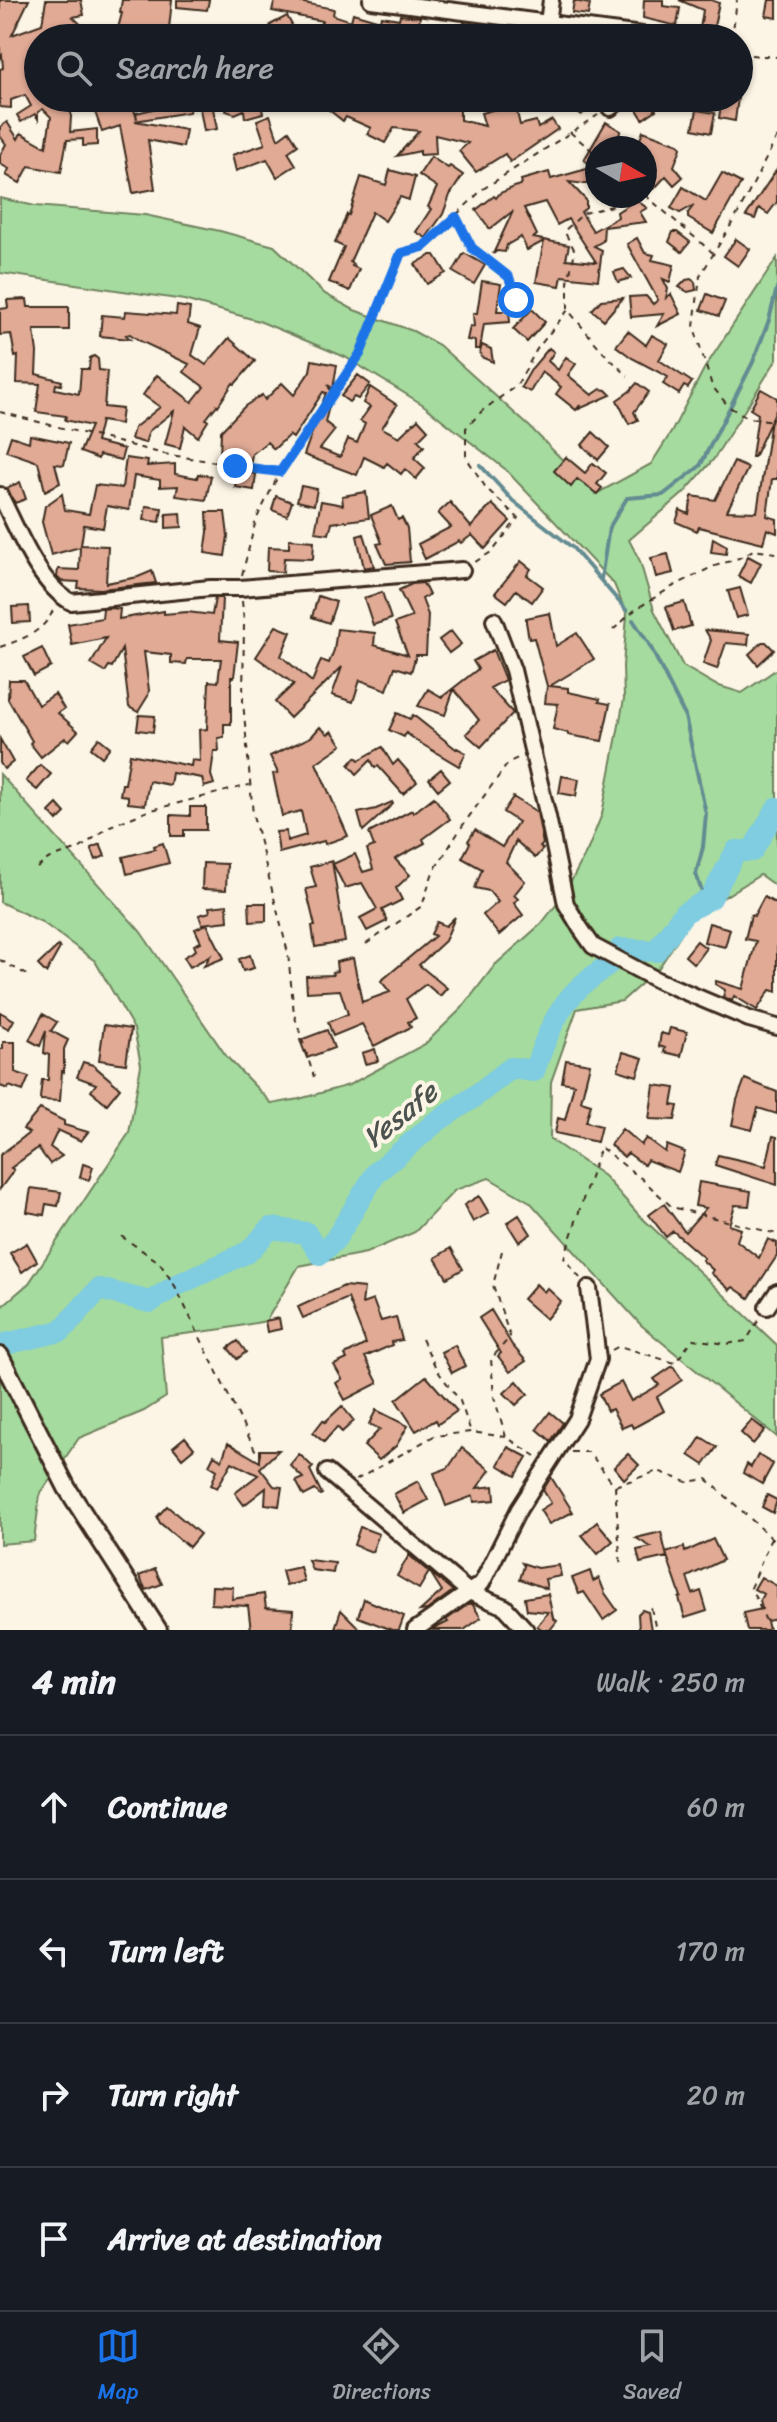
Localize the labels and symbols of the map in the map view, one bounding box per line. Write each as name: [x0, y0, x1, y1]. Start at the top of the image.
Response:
north arrow: [585, 136, 657, 208]
route start: [498, 282, 534, 318]
route end: [217, 448, 253, 484]
water label: Yesafe: [350, 1066, 452, 1163]

